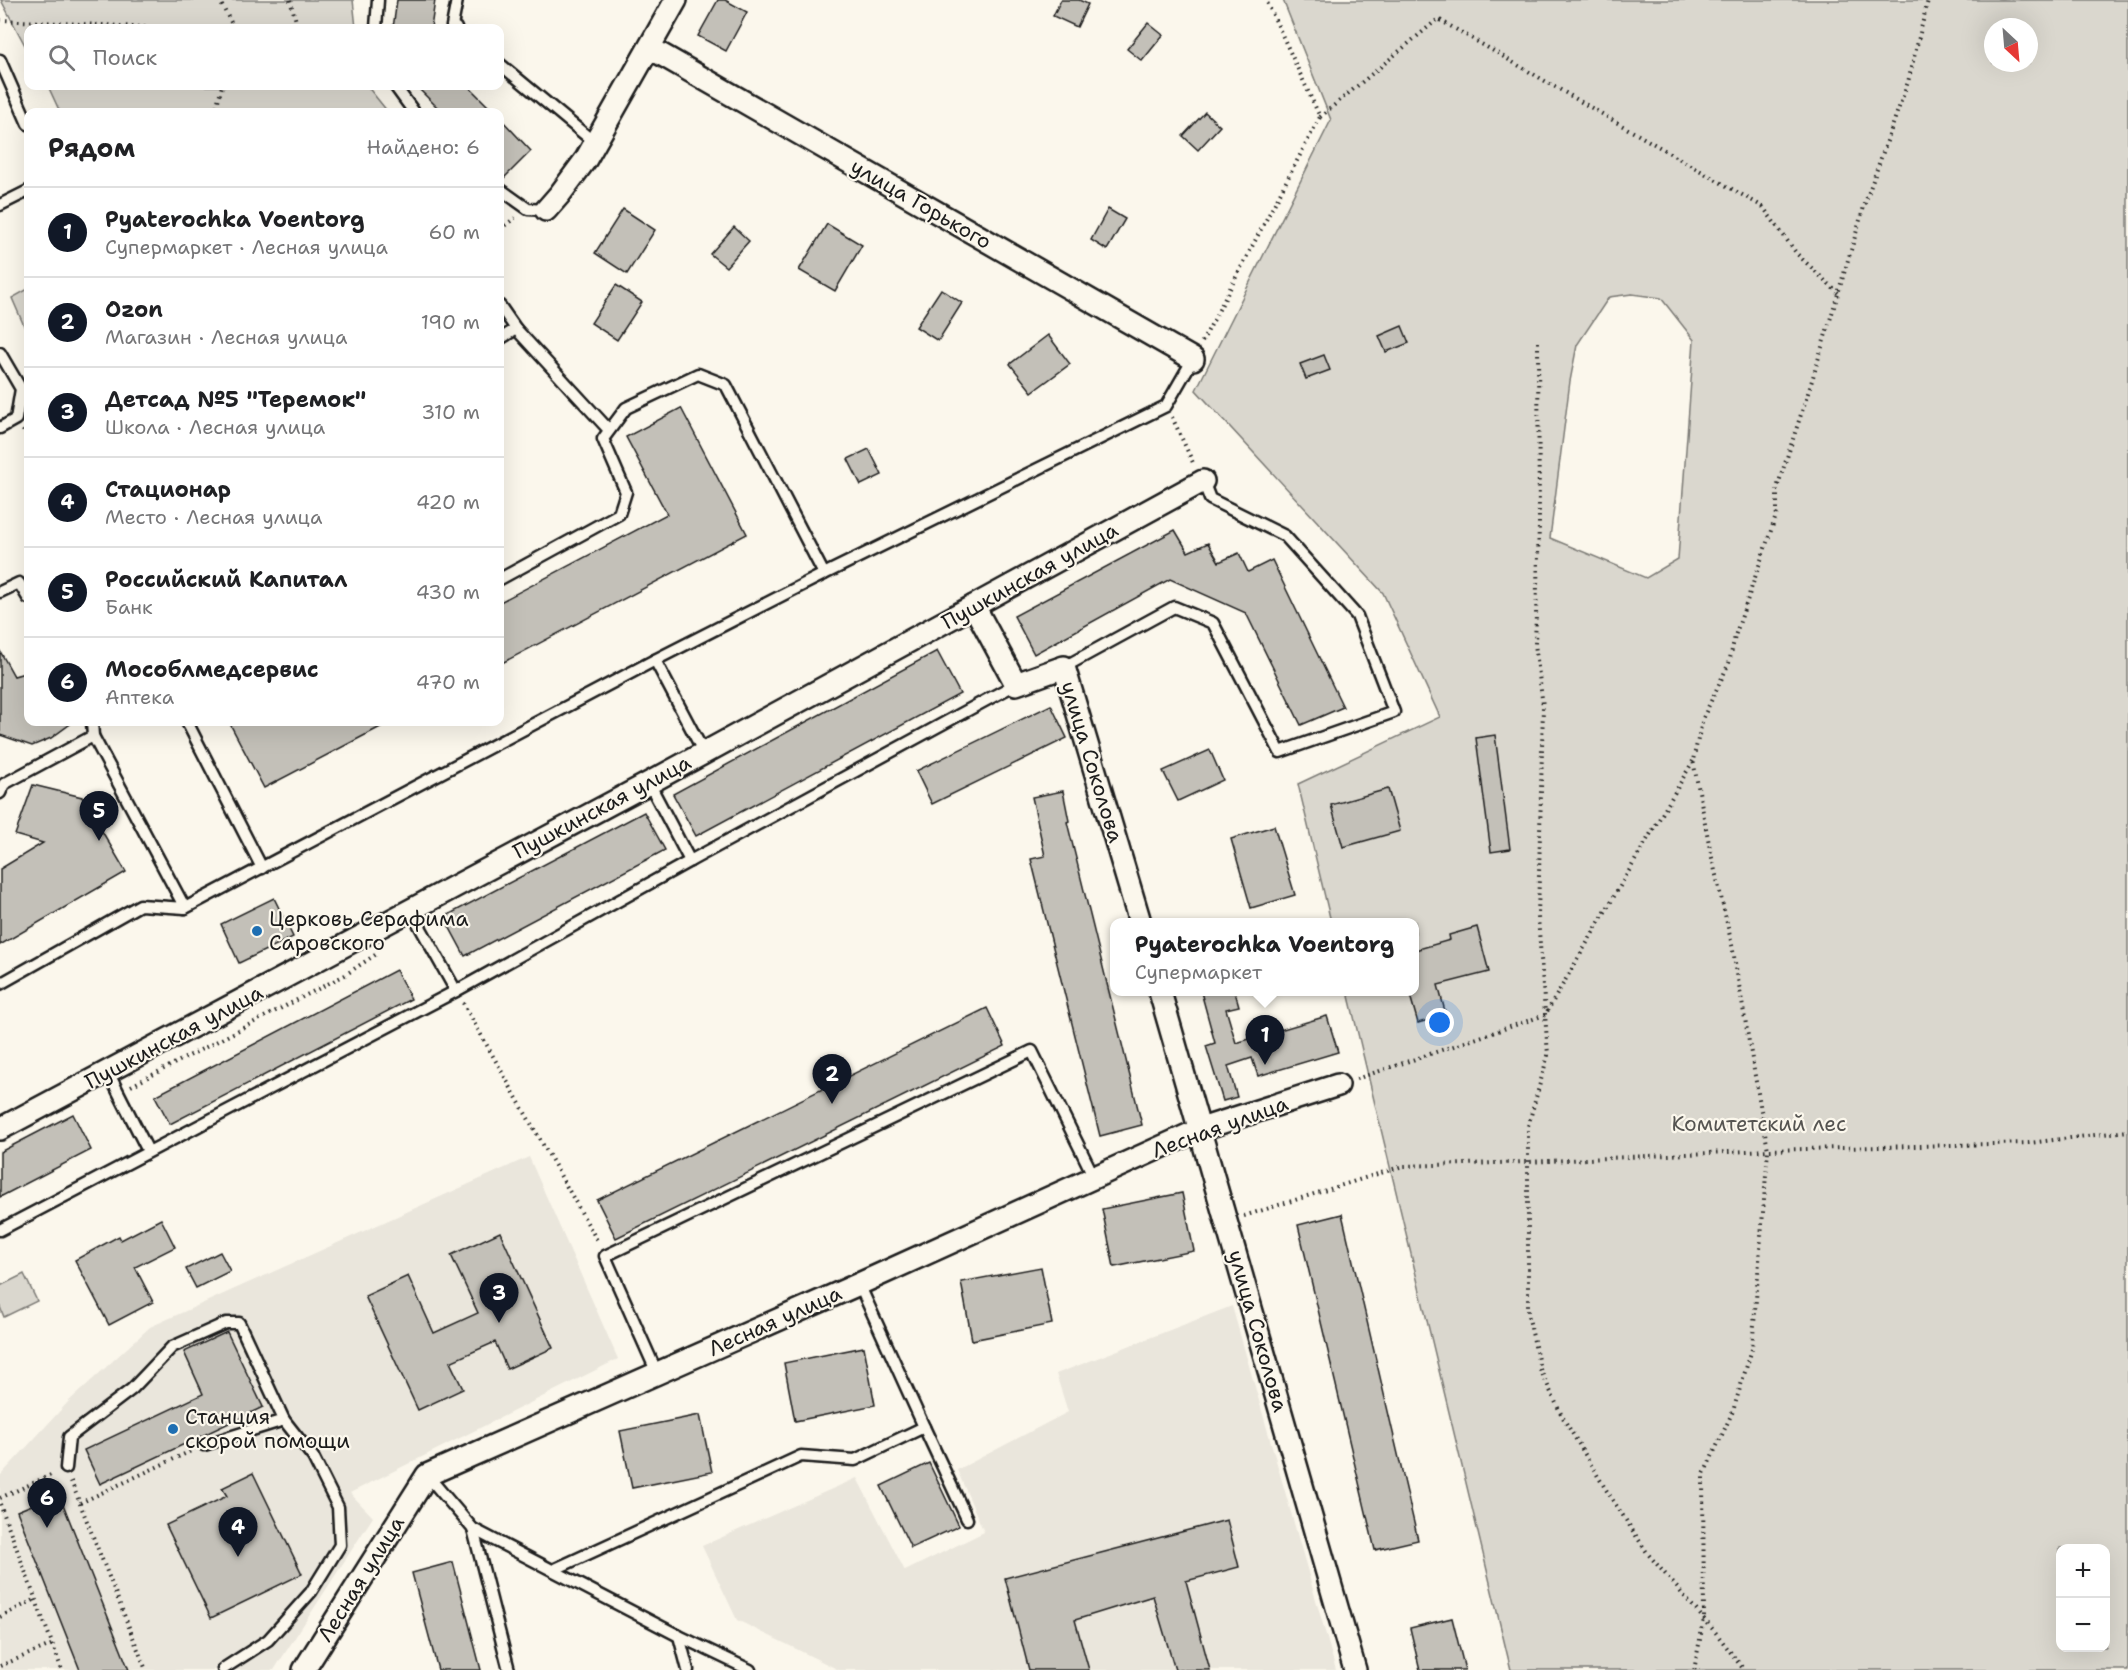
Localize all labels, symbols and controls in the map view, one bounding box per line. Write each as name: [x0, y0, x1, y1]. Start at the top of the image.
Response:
north arrow: [1984, 18, 2038, 72]
search box: [24, 24, 504, 90]
icon: search: [45, 41, 78, 74]
text: Поиск: [93, 43, 157, 72]
text: Рядом: [48, 130, 135, 165]
text: Найдено: 6: [367, 134, 480, 160]
street label: улица Горького: [845, 152, 997, 256]
text: Pyaterochka Voentorg: [105, 205, 365, 234]
text: 1: [63, 219, 72, 245]
text: 60 m: [428, 219, 480, 245]
text: Супермаркет · Лесная улица: [105, 234, 388, 260]
text: Ozon: [105, 295, 163, 324]
text: 2: [61, 309, 75, 335]
text: 190 m: [421, 309, 480, 335]
text: Магазин · Лесная улица: [105, 324, 347, 350]
text: Детсад №5 "Теремок": [105, 385, 366, 414]
text: 3: [61, 399, 75, 425]
text: 310 m: [421, 399, 480, 425]
text: Школа · Лесная улица: [105, 414, 325, 440]
text: Стационар: [105, 475, 231, 504]
text: 4: [61, 489, 75, 515]
text: 420 m: [416, 489, 480, 515]
text: Место · Лесная улица: [105, 504, 322, 530]
street label: Пушкинская улица: [937, 516, 1123, 636]
text: Российский Капитал: [105, 565, 347, 594]
text: 5: [61, 579, 74, 605]
text: 430 m: [416, 579, 480, 605]
text: Банк: [105, 594, 153, 620]
text: Мособлмедсервис: [105, 655, 319, 684]
text: 6: [61, 669, 75, 695]
text: 470 m: [416, 669, 480, 695]
street label: улица Соколова: [1054, 678, 1130, 846]
text: Аптека: [105, 684, 174, 710]
street label: Пушкинская улица: [508, 748, 696, 866]
pin: 5: [80, 792, 118, 841]
place label: Церковь Серафима Саровского: [269, 905, 469, 957]
popup: [1110, 918, 1419, 996]
marker: Церковь Серафима Саровского: [250, 924, 264, 938]
text: Pyaterochka Voentorg: [1135, 930, 1394, 959]
text: Супермаркет: [1135, 959, 1262, 985]
street label: Пушкинская улица: [80, 978, 268, 1096]
your location: [1425, 1008, 1454, 1037]
pin: 1: [1246, 1016, 1284, 1065]
pin: 2: [812, 1054, 852, 1104]
street label: Лесная улица: [1148, 1089, 1292, 1165]
park label: Комитетский лес: [1671, 1110, 1847, 1138]
street label: улица Соколова: [1222, 1247, 1294, 1415]
pin: 3: [480, 1274, 518, 1323]
street label: Лесная улица: [704, 1279, 846, 1363]
place label: Станция скорой помощи: [185, 1403, 350, 1455]
marker: Станция скорой помощи: [166, 1422, 180, 1436]
pin: 6: [28, 1478, 66, 1528]
pin: 4: [218, 1508, 258, 1557]
street label: Лесная улица: [311, 1511, 411, 1647]
map controls: [2056, 1544, 2110, 1652]
button: +: [2056, 1544, 2110, 1598]
button: −: [2056, 1598, 2110, 1652]

